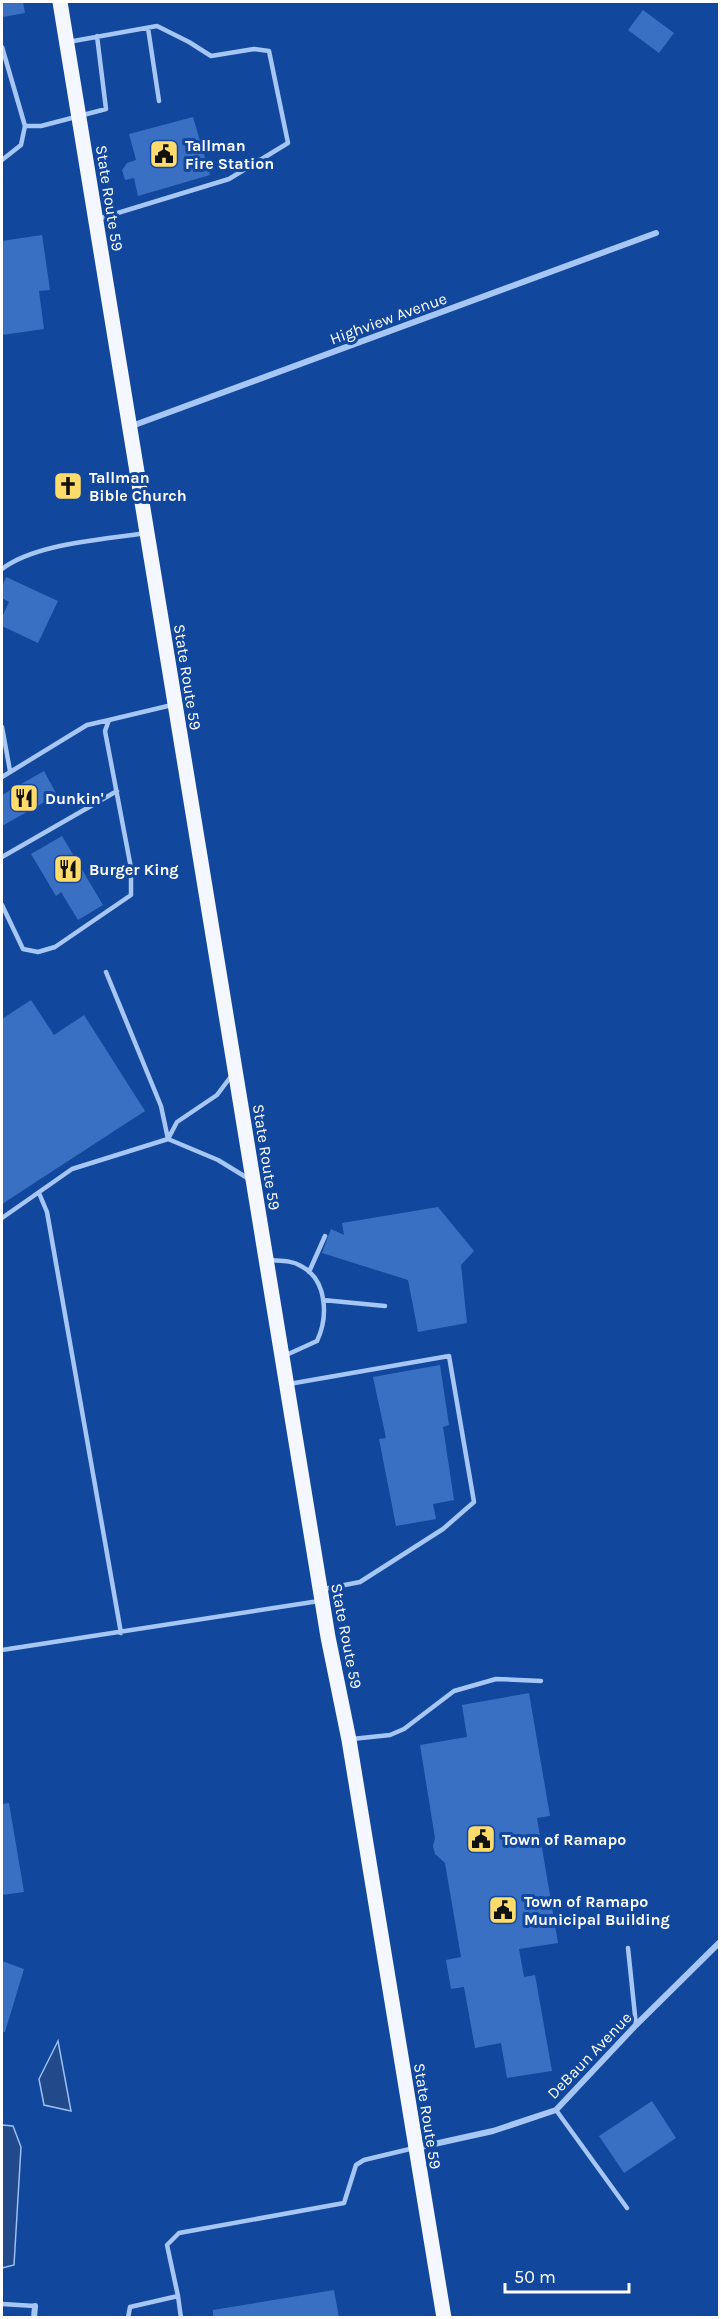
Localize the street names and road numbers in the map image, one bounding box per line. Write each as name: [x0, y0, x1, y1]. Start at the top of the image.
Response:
street label: State Route 59: [92, 144, 127, 252]
street label: Highview Avenue: [327, 288, 449, 348]
street label: State Route 59: [170, 623, 205, 731]
street label: State Route 59: [249, 1103, 284, 1211]
street label: State Route 59: [327, 1582, 366, 1690]
street label: DeBaun Avenue: [543, 2008, 636, 2103]
street label: State Route 59: [410, 2062, 445, 2170]

